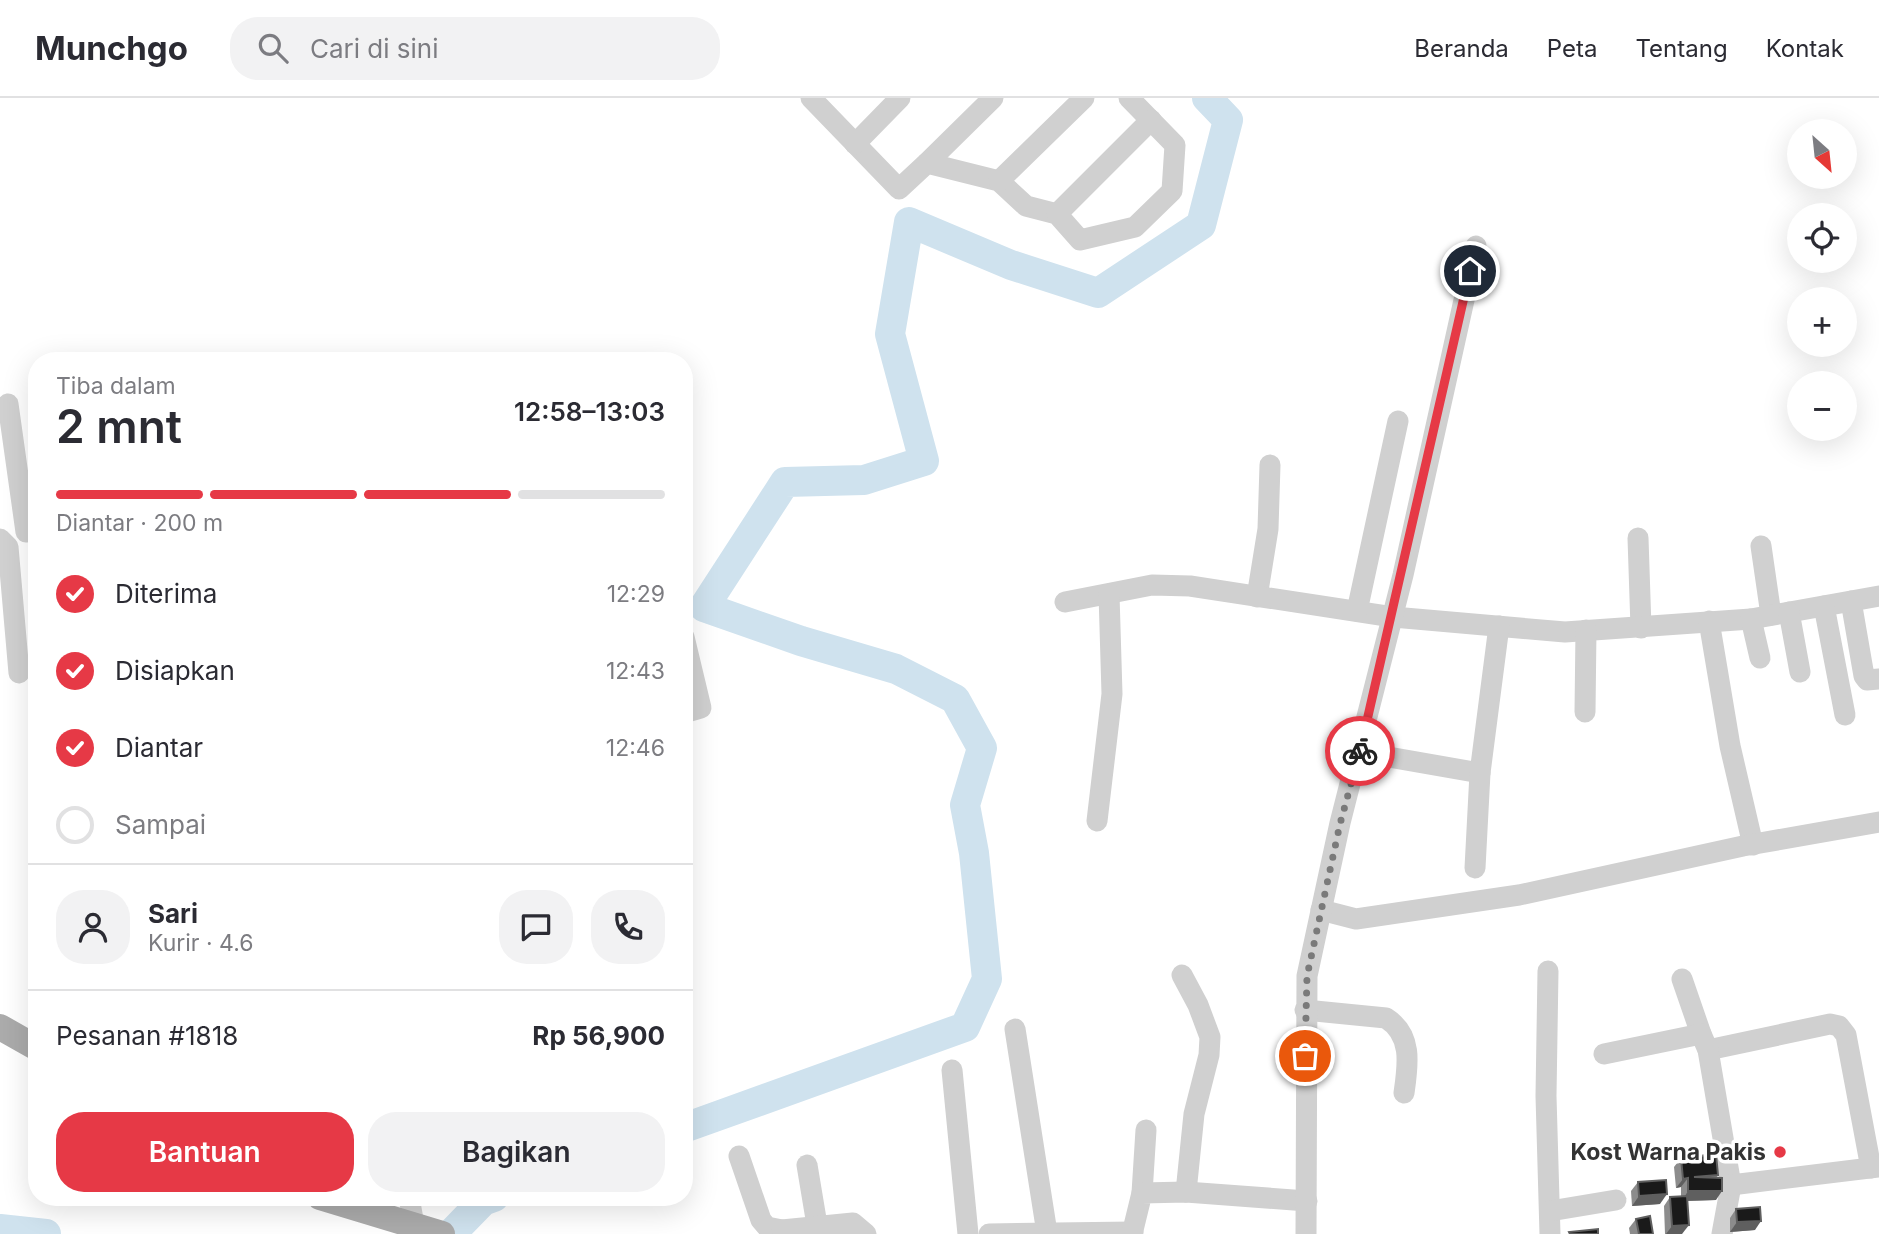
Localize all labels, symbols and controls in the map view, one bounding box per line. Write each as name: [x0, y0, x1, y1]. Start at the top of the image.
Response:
search box: [230, 17, 720, 80]
text: Munchgo: [35, 28, 188, 68]
icon: search: [254, 29, 292, 67]
text: Cari di sini: [310, 33, 439, 64]
text: Beranda: [1414, 34, 1509, 63]
text: Peta: [1547, 34, 1597, 63]
text: Tentang: [1635, 34, 1728, 63]
text: Kontak: [1766, 34, 1844, 63]
north arrow: [1787, 119, 1857, 189]
map controls: [1787, 119, 1857, 441]
button: locate: [1787, 203, 1857, 273]
pin: [1440, 241, 1500, 301]
icon: home: [1451, 252, 1489, 290]
button: +: [1787, 287, 1857, 357]
button: −: [1787, 371, 1857, 441]
text: Tiba dalam: [56, 372, 176, 400]
text: 12:58–13:03: [514, 396, 665, 427]
text: 2 mnt: [56, 398, 182, 454]
text: Diantar · 200 m: [56, 509, 223, 537]
icon: check: [56, 575, 94, 613]
text: Diterima: [115, 578, 217, 609]
text: 12:29: [607, 580, 665, 608]
icon: check: [56, 652, 94, 690]
text: Disiapkan: [115, 655, 235, 686]
text: 12:43: [606, 657, 665, 685]
courier: [1325, 716, 1395, 786]
icon: check: [56, 729, 94, 767]
text: Diantar: [115, 732, 203, 763]
icon: bike: [1341, 732, 1379, 770]
text: 12:46: [606, 734, 665, 762]
text: Sampai: [115, 809, 206, 840]
button: person: [56, 890, 130, 964]
button: chat: [499, 890, 573, 964]
button: phone: [591, 890, 665, 964]
text: Sari: [148, 898, 198, 929]
text: Kurir · 4.6: [148, 929, 253, 957]
text: Pesanan #1818: [56, 1020, 238, 1051]
text: Rp 56,900: [532, 1020, 665, 1051]
pin: [1275, 1026, 1335, 1086]
icon: bag: [1286, 1037, 1324, 1075]
button: Bantuan: [56, 1112, 354, 1192]
button: Bagikan: [368, 1112, 665, 1192]
place label: Kost Warna Pakis: [1571, 1138, 1766, 1166]
marker: Kost Warna Pakis: [1772, 1144, 1788, 1160]

